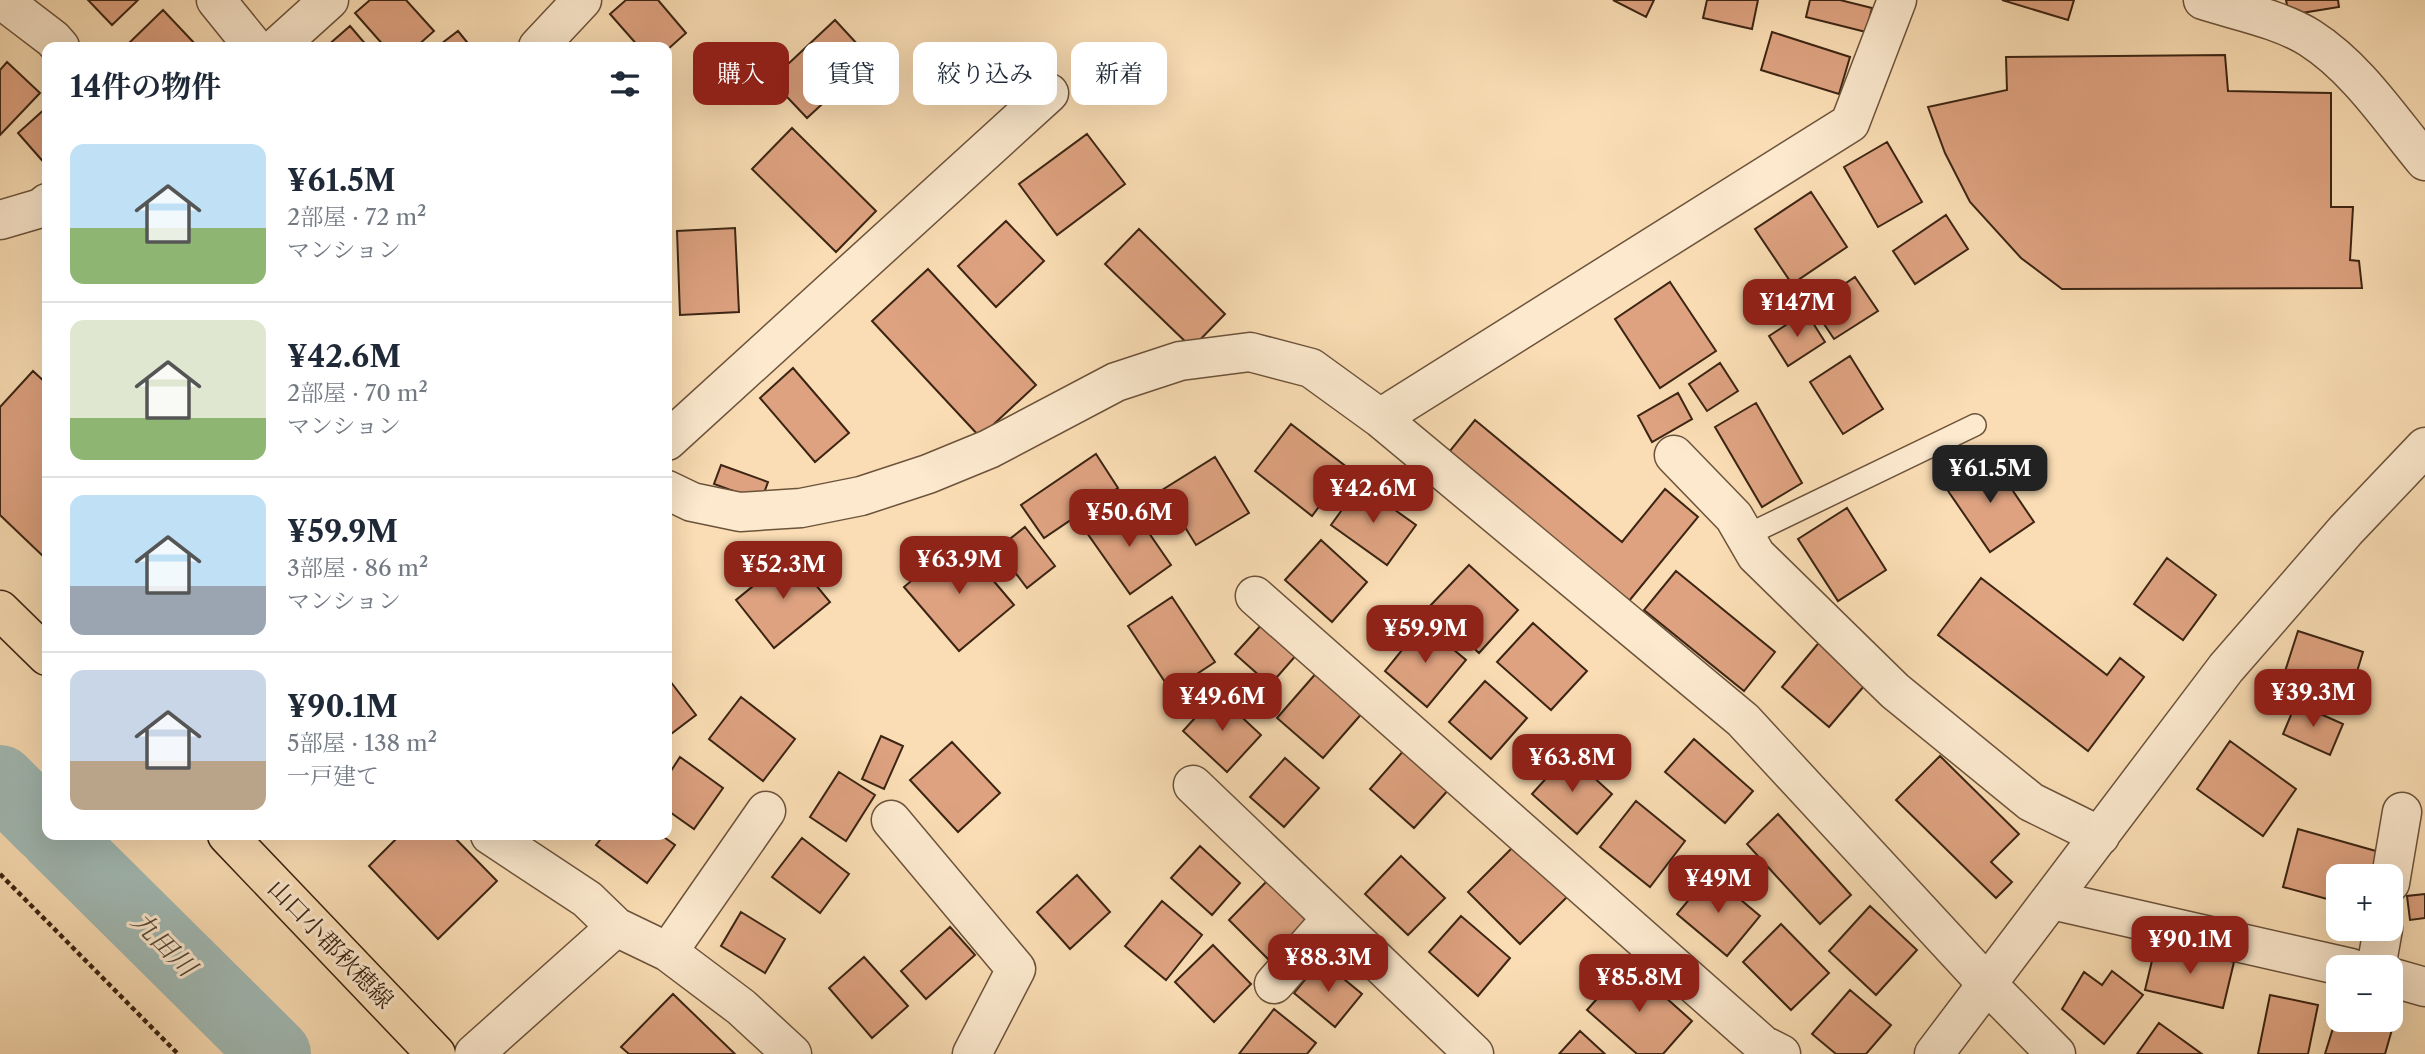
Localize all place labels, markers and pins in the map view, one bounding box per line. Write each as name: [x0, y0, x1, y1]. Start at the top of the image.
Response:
pin: ¥147M: [1748, 280, 1846, 339]
pin: ¥61.5M: [1933, 446, 2047, 505]
pin: ¥42.6M: [1316, 466, 1430, 525]
pin: ¥50.6M: [1072, 490, 1186, 549]
pin: ¥63.9M: [902, 536, 1016, 596]
pin: ¥52.3M: [726, 542, 840, 601]
pin: ¥59.9M: [1368, 606, 1482, 665]
pin: ¥39.3M: [2256, 670, 2370, 729]
pin: ¥49.6M: [1165, 674, 1279, 733]
pin: ¥63.8M: [1515, 734, 1629, 794]
pin: ¥49M: [1677, 856, 1759, 915]
pin: ¥90.1M: [2133, 916, 2247, 976]
pin: ¥88.3M: [1271, 934, 1385, 994]
pin: ¥85.8M: [1582, 954, 1696, 1014]

